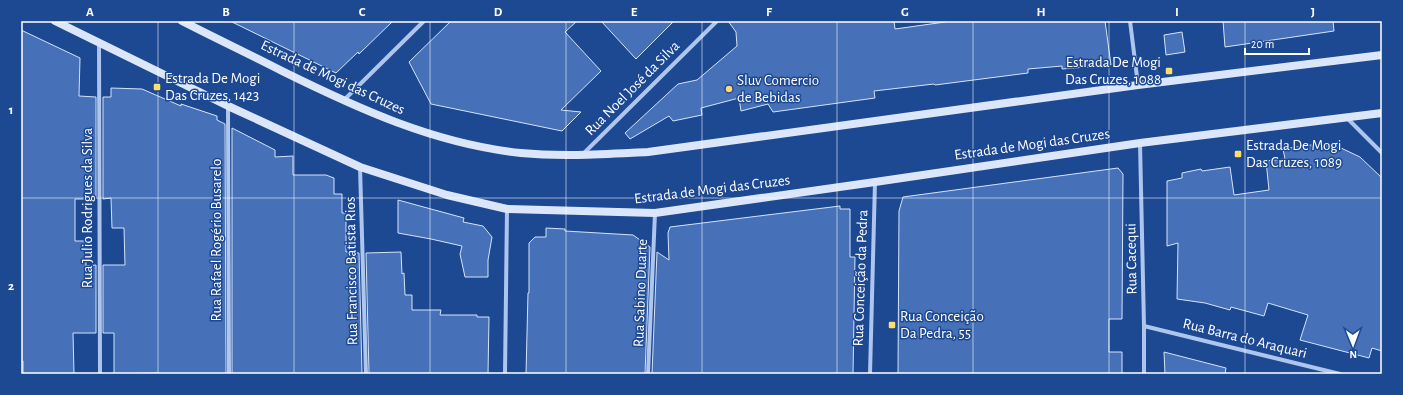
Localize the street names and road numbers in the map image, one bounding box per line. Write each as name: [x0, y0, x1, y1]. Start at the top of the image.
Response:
street label: Estrada de Mogi das Cruzes: [258, 37, 407, 117]
street label: Rua Noel José da Silva: [582, 38, 683, 138]
street label: Estrada de Mogi das Cruzes: [953, 126, 1111, 163]
street label: Rua Julio Rodrigues da Silva: [80, 128, 95, 288]
street label: Rua Rafael Rogério Busarelo: [209, 159, 224, 321]
street label: Estrada de Mogi das Cruzes: [633, 172, 791, 207]
street label: Rua Francisco Batista Rios: [343, 196, 360, 346]
street label: Rua Conceição da Pedra: [851, 209, 870, 347]
street label: Rua Cacequi: [1123, 223, 1140, 295]
street label: Rua Sabino Duarte: [631, 239, 650, 347]
street label: Rua Barra do Araquari: [1181, 316, 1308, 361]

